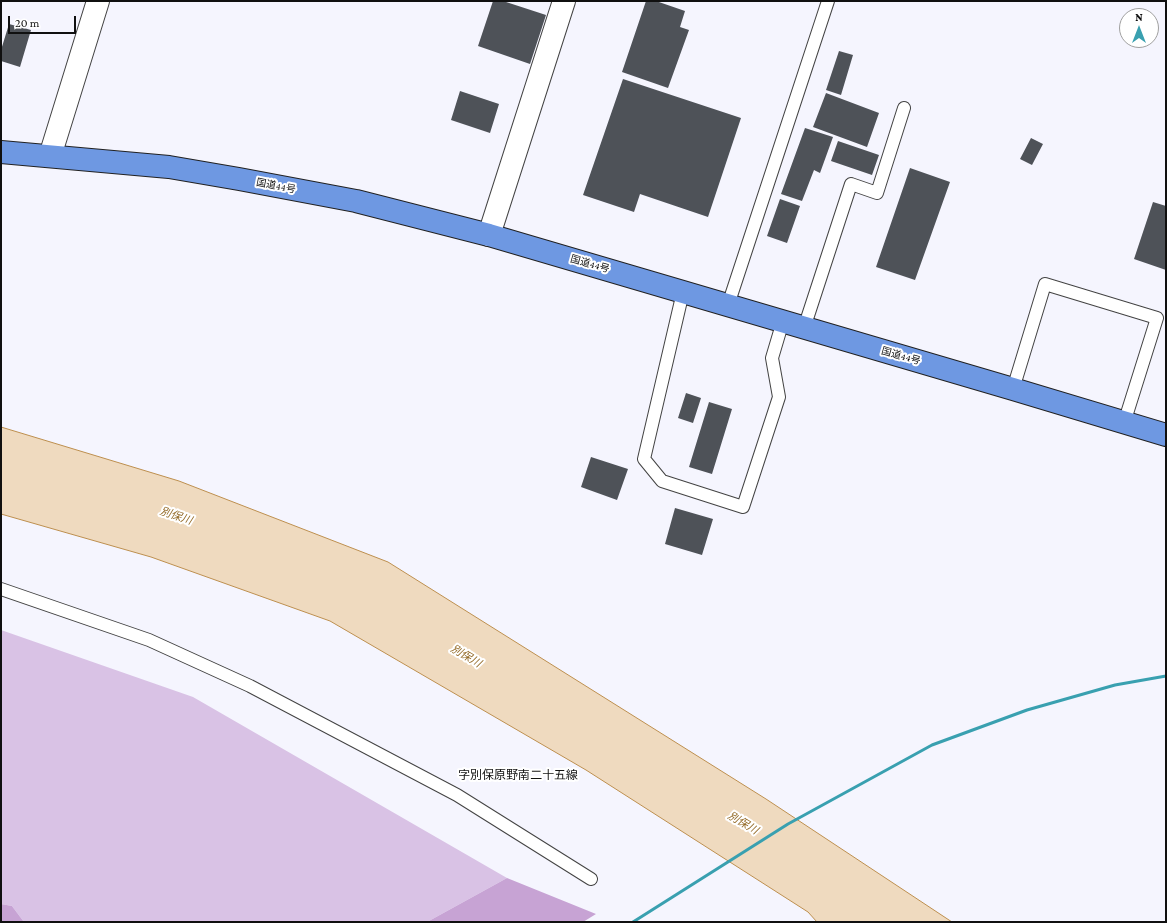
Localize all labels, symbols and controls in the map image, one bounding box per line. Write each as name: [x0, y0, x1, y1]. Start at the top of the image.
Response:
scale bar: [10, 8, 78, 34]
north arrow: [1119, 8, 1159, 48]
text: N: [1135, 11, 1143, 23]
text: 20 m: [15, 16, 39, 30]
street label: 国道44号: [255, 176, 297, 196]
street label: 国道44号: [569, 253, 611, 275]
street label: 国道44号: [880, 345, 922, 367]
water label: 別保川: [158, 505, 194, 527]
water label: 別保川: [448, 642, 484, 670]
district label: 字別保原野南二十五線: [458, 768, 578, 782]
water label: 別保川: [725, 809, 761, 837]

